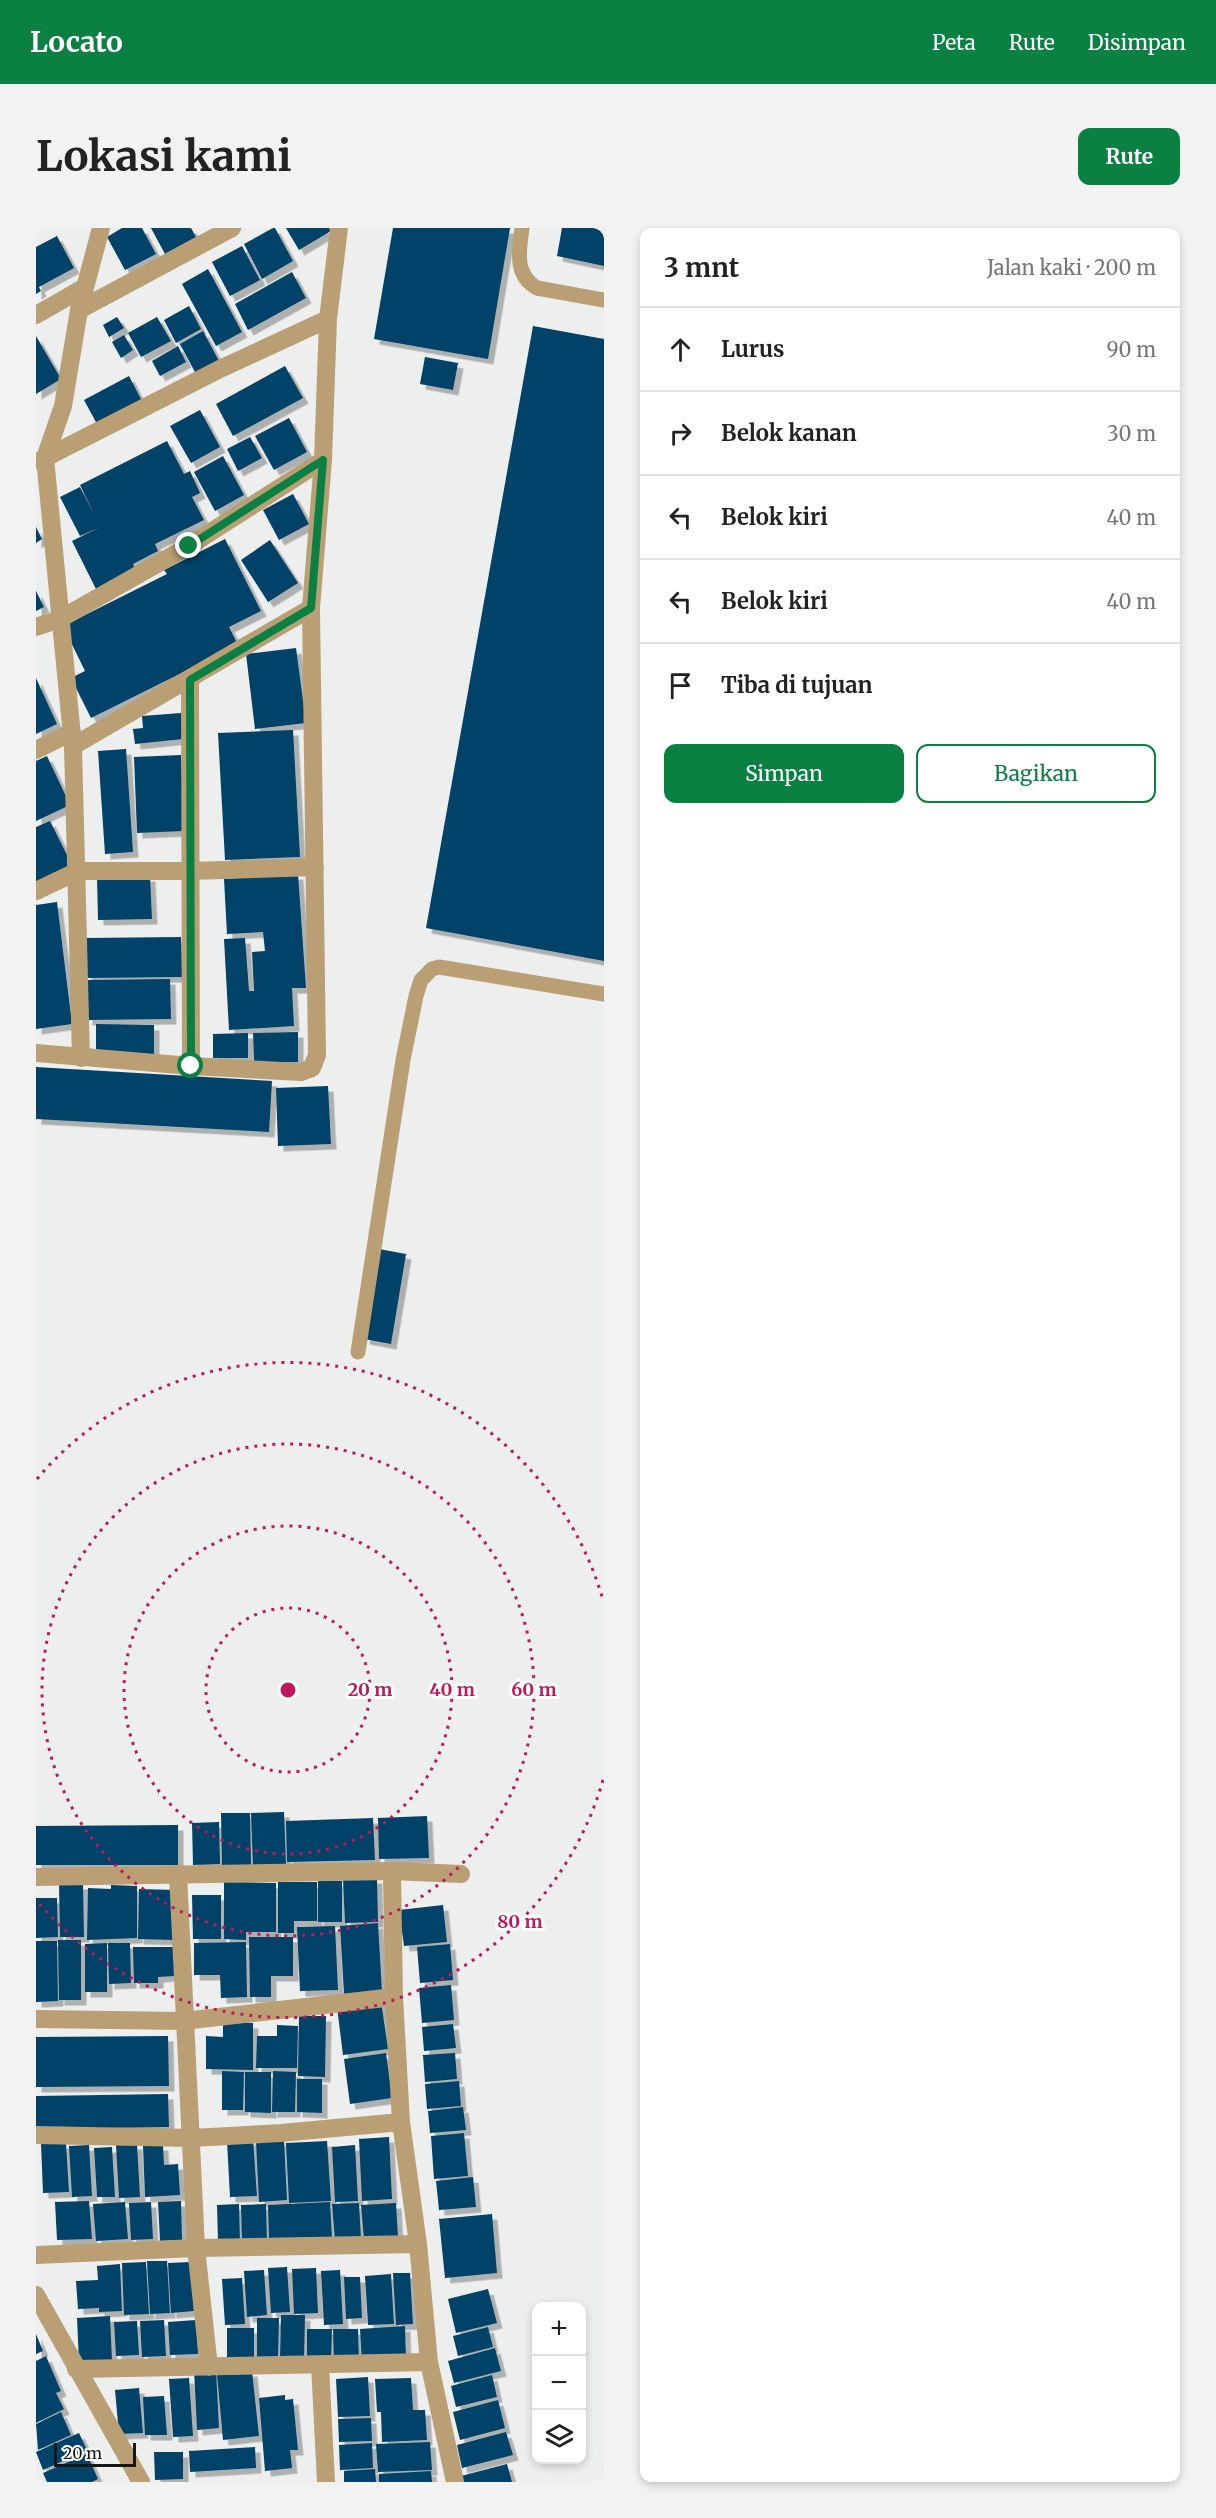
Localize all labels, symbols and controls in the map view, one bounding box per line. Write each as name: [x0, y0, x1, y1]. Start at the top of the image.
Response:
text: Locato: [30, 24, 123, 60]
text: Peta: [932, 29, 976, 56]
text: Rute: [1009, 29, 1055, 56]
text: Disimpan: [1088, 29, 1186, 56]
button: Rute: [1078, 128, 1180, 185]
text: Lokasi kami: [36, 130, 292, 182]
text: 3 mnt: [664, 251, 739, 284]
text: Jalan kaki · 200 m: [987, 255, 1156, 280]
icon: ahead: [664, 333, 697, 366]
text: Lurus: [721, 335, 784, 363]
text: 90 m: [1106, 337, 1156, 362]
icon: right: [664, 417, 697, 450]
text: Belok kanan: [721, 419, 857, 447]
text: 30 m: [1107, 421, 1156, 446]
icon: left: [664, 501, 697, 534]
text: Belok kiri: [721, 503, 828, 531]
text: 40 m: [1106, 505, 1156, 530]
route end: [175, 532, 201, 558]
icon: left: [664, 585, 697, 618]
text: Belok kiri: [721, 587, 828, 615]
text: 40 m: [1106, 589, 1156, 614]
icon: arrive: [664, 669, 697, 702]
text: Tiba di tujuan: [721, 671, 872, 699]
button: Simpan: [664, 744, 904, 803]
button: Bagikan: [916, 744, 1156, 803]
route start: [177, 1052, 203, 1078]
text: 20 m: [348, 1678, 392, 1701]
text: 40 m: [429, 1678, 475, 1701]
text: 60 m: [511, 1678, 557, 1701]
centre of rings: [278, 1680, 298, 1700]
text: 80 m: [497, 1910, 543, 1933]
map controls: [532, 2302, 586, 2464]
button: +: [532, 2302, 586, 2356]
button: −: [532, 2356, 586, 2410]
button: layers: [532, 2410, 586, 2464]
scale bar: [54, 2440, 136, 2468]
text: 20 m: [63, 2443, 102, 2463]

